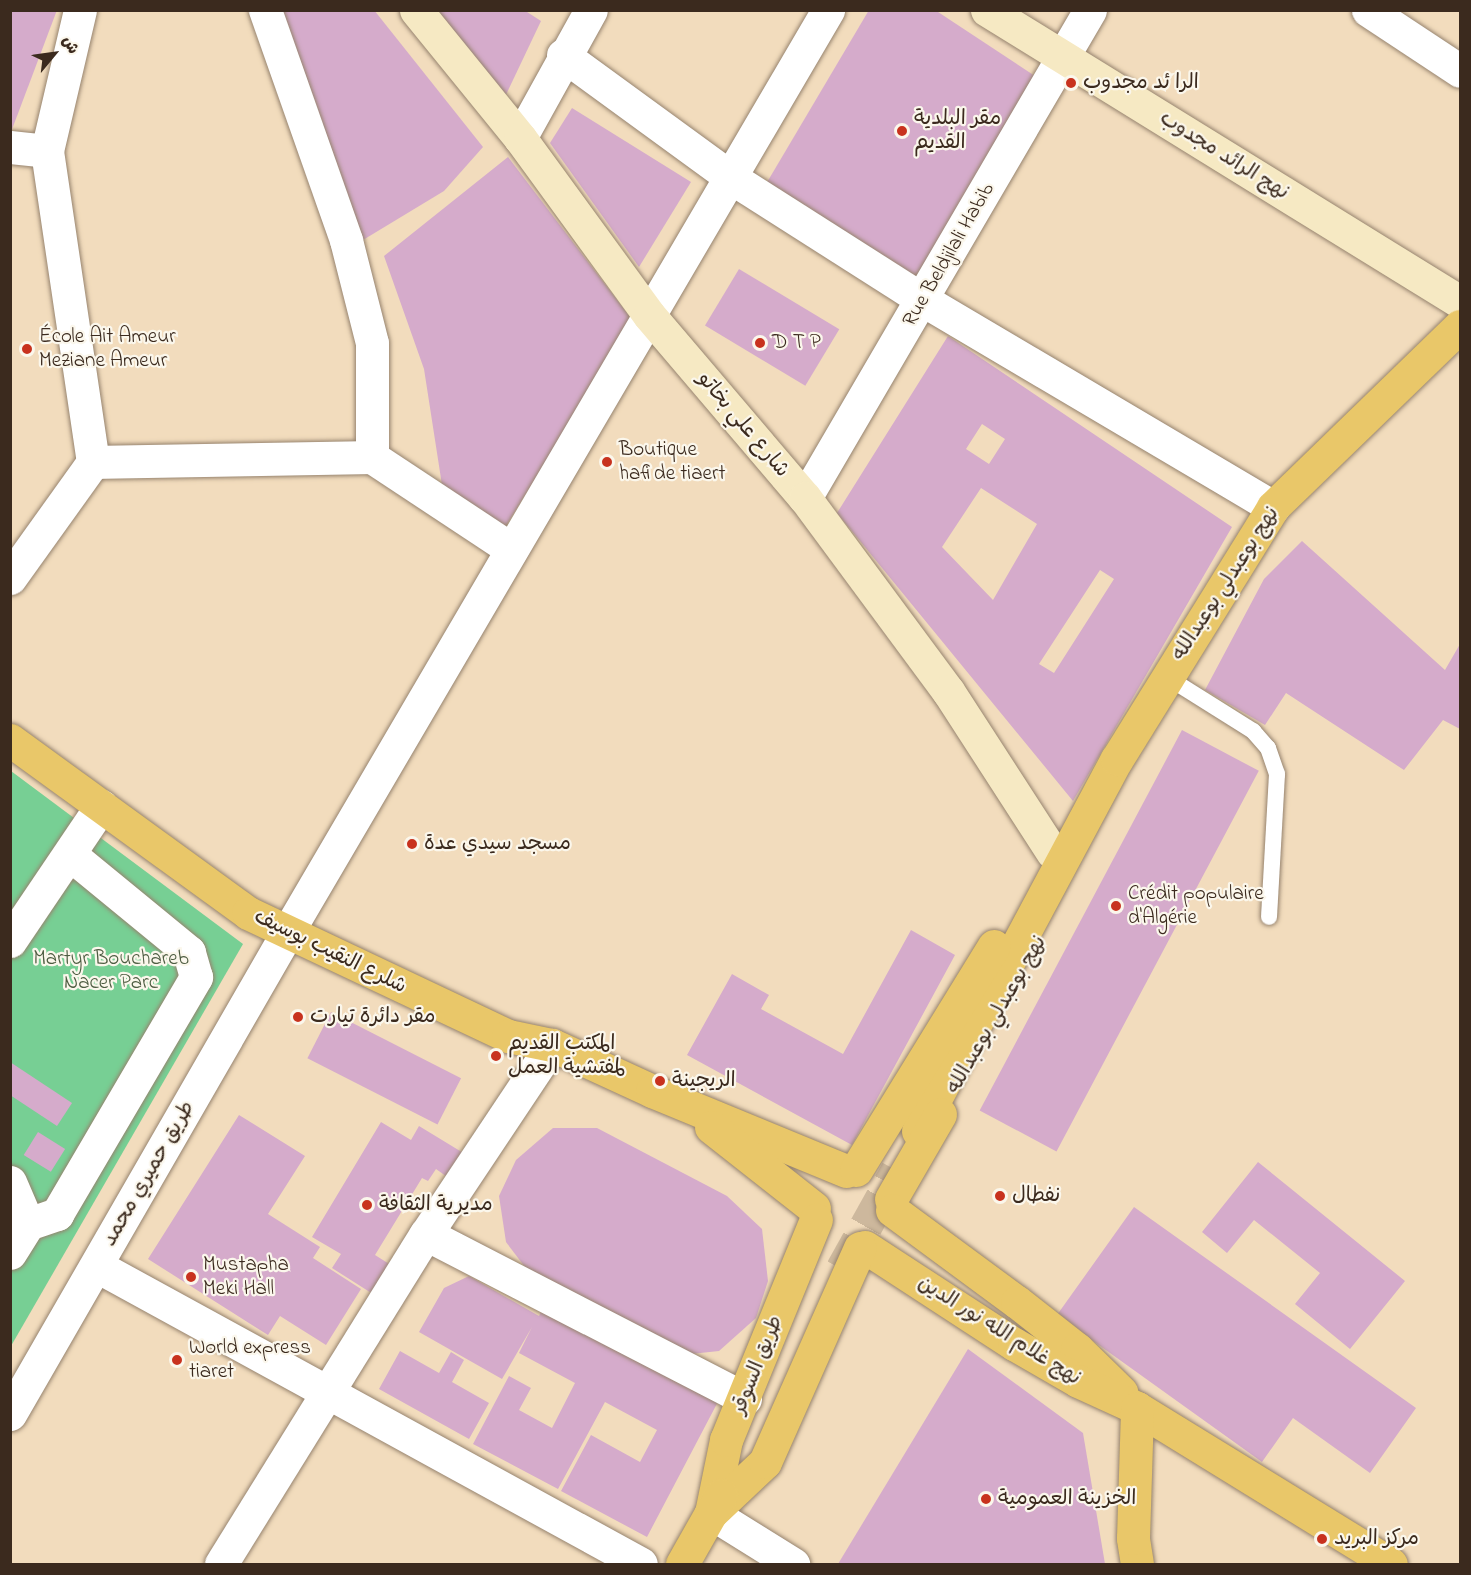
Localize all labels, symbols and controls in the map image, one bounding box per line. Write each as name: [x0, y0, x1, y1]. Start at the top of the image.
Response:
north arrow: [24, 24, 84, 84]
text: ش: [55, 32, 85, 59]
place label: الرا ئد مجدوب: [1083, 70, 1199, 96]
marker: الرا ئد مجدوب: [1064, 76, 1078, 90]
place label: مقر البلدية القديم: [914, 106, 1001, 156]
street label: نهج الرائد مجدوب: [1155, 106, 1293, 206]
marker: مقر البلدية القديم: [895, 124, 909, 138]
street label: Rue Beldjilali Habib: [898, 179, 1000, 331]
place label: École Ait Ameur Meziane Ameur: [39, 324, 176, 374]
place label: D T P: [772, 330, 821, 356]
marker: D T P: [753, 336, 767, 350]
marker: École Ait Ameur Meziane Ameur: [20, 342, 34, 356]
street label: شارع علي بخاتو: [692, 367, 794, 483]
place label: Boutique hafide tiaert: [619, 437, 725, 487]
marker: Boutique hafide tiaert: [600, 455, 614, 469]
street label: نهج بوعبدلي بوعبدالله: [1167, 502, 1285, 666]
place label: مسجد سيدي عدة: [424, 831, 571, 857]
marker: مسجد سيدي عدة: [405, 837, 419, 851]
place label: Crédit populaire d'Algérie: [1128, 881, 1264, 931]
marker: Crédit populaire d'Algérie: [1109, 899, 1123, 913]
street label: شلرع النقيب بوسيف: [250, 904, 410, 1000]
street label: نهج بوعبدلي بوعبدالله: [941, 931, 1053, 1099]
park label: Martyr Bouchareb Nacer Parc: [33, 946, 189, 996]
place label: مقر دائرة تيارت: [310, 1004, 436, 1030]
marker: مقر دائرة تيارت: [291, 1010, 305, 1024]
place label: المكتب القديم لمفتشية العمل: [508, 1031, 625, 1081]
marker: المكتب القديم لمفتشية العمل: [489, 1049, 503, 1063]
place label: الريجينة: [672, 1068, 736, 1094]
marker: الريجينة: [653, 1074, 667, 1088]
street label: طريق حميري محمد: [97, 1097, 201, 1251]
place label: نفطال: [1012, 1183, 1060, 1209]
marker: نفطال: [993, 1189, 1007, 1203]
place label: مديرية الثقافة: [379, 1192, 493, 1218]
marker: مديرية الثقافة: [360, 1198, 374, 1212]
place label: Mustapha Meki Hall: [203, 1252, 289, 1302]
marker: Mustapha Meki Hall: [184, 1270, 198, 1284]
street label: نهج غلام الله نور الدين: [913, 1271, 1085, 1391]
street label: طريق السوقر: [727, 1312, 789, 1418]
place label: World express tiaret: [189, 1335, 311, 1385]
marker: World express tiaret: [170, 1353, 184, 1367]
place label: الخزينة العمومية: [998, 1486, 1136, 1512]
marker: الخزينة العمومية: [979, 1492, 993, 1506]
place label: مركز البريد: [1334, 1526, 1419, 1552]
marker: مركز البريد: [1315, 1532, 1329, 1546]

